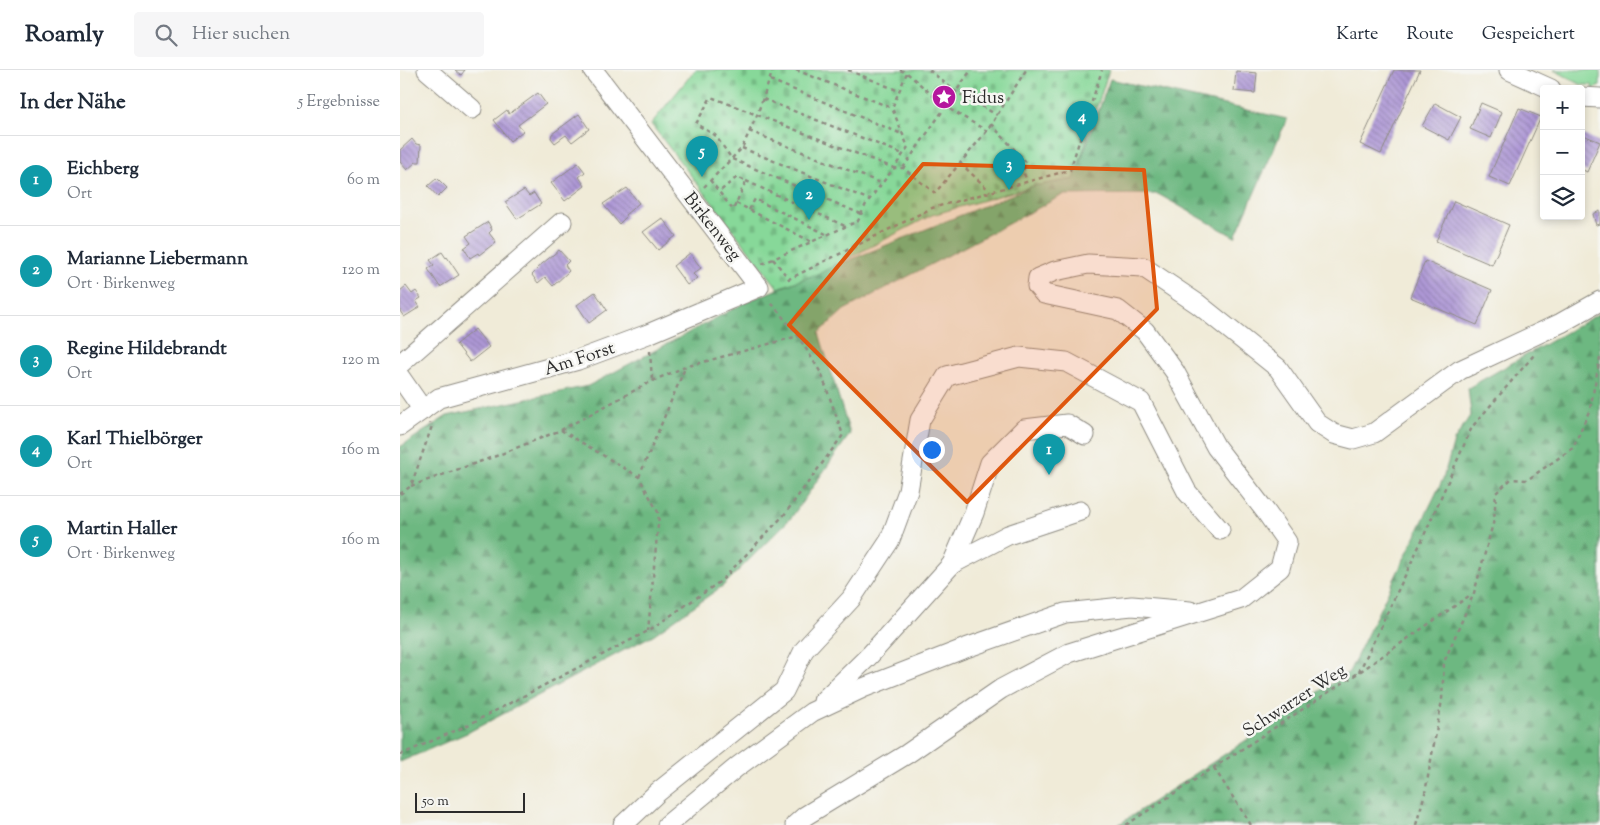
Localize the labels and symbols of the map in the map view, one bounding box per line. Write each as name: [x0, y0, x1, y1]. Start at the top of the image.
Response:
place icon: Fidus: [931, 84, 957, 110]
place label: Fidus: [962, 86, 1004, 112]
pin: 4: [1066, 101, 1098, 142]
pin: 5: [686, 136, 718, 177]
pin: 3: [993, 149, 1025, 190]
pin: 2: [793, 179, 825, 220]
street label: Birkenweg: [676, 187, 747, 267]
street label: Am Forst: [541, 336, 618, 384]
pin: 1: [1033, 434, 1065, 475]
your location: [919, 437, 945, 463]
street label: Schwarzer Weg: [1238, 658, 1352, 745]
scale bar: [415, 790, 525, 813]

